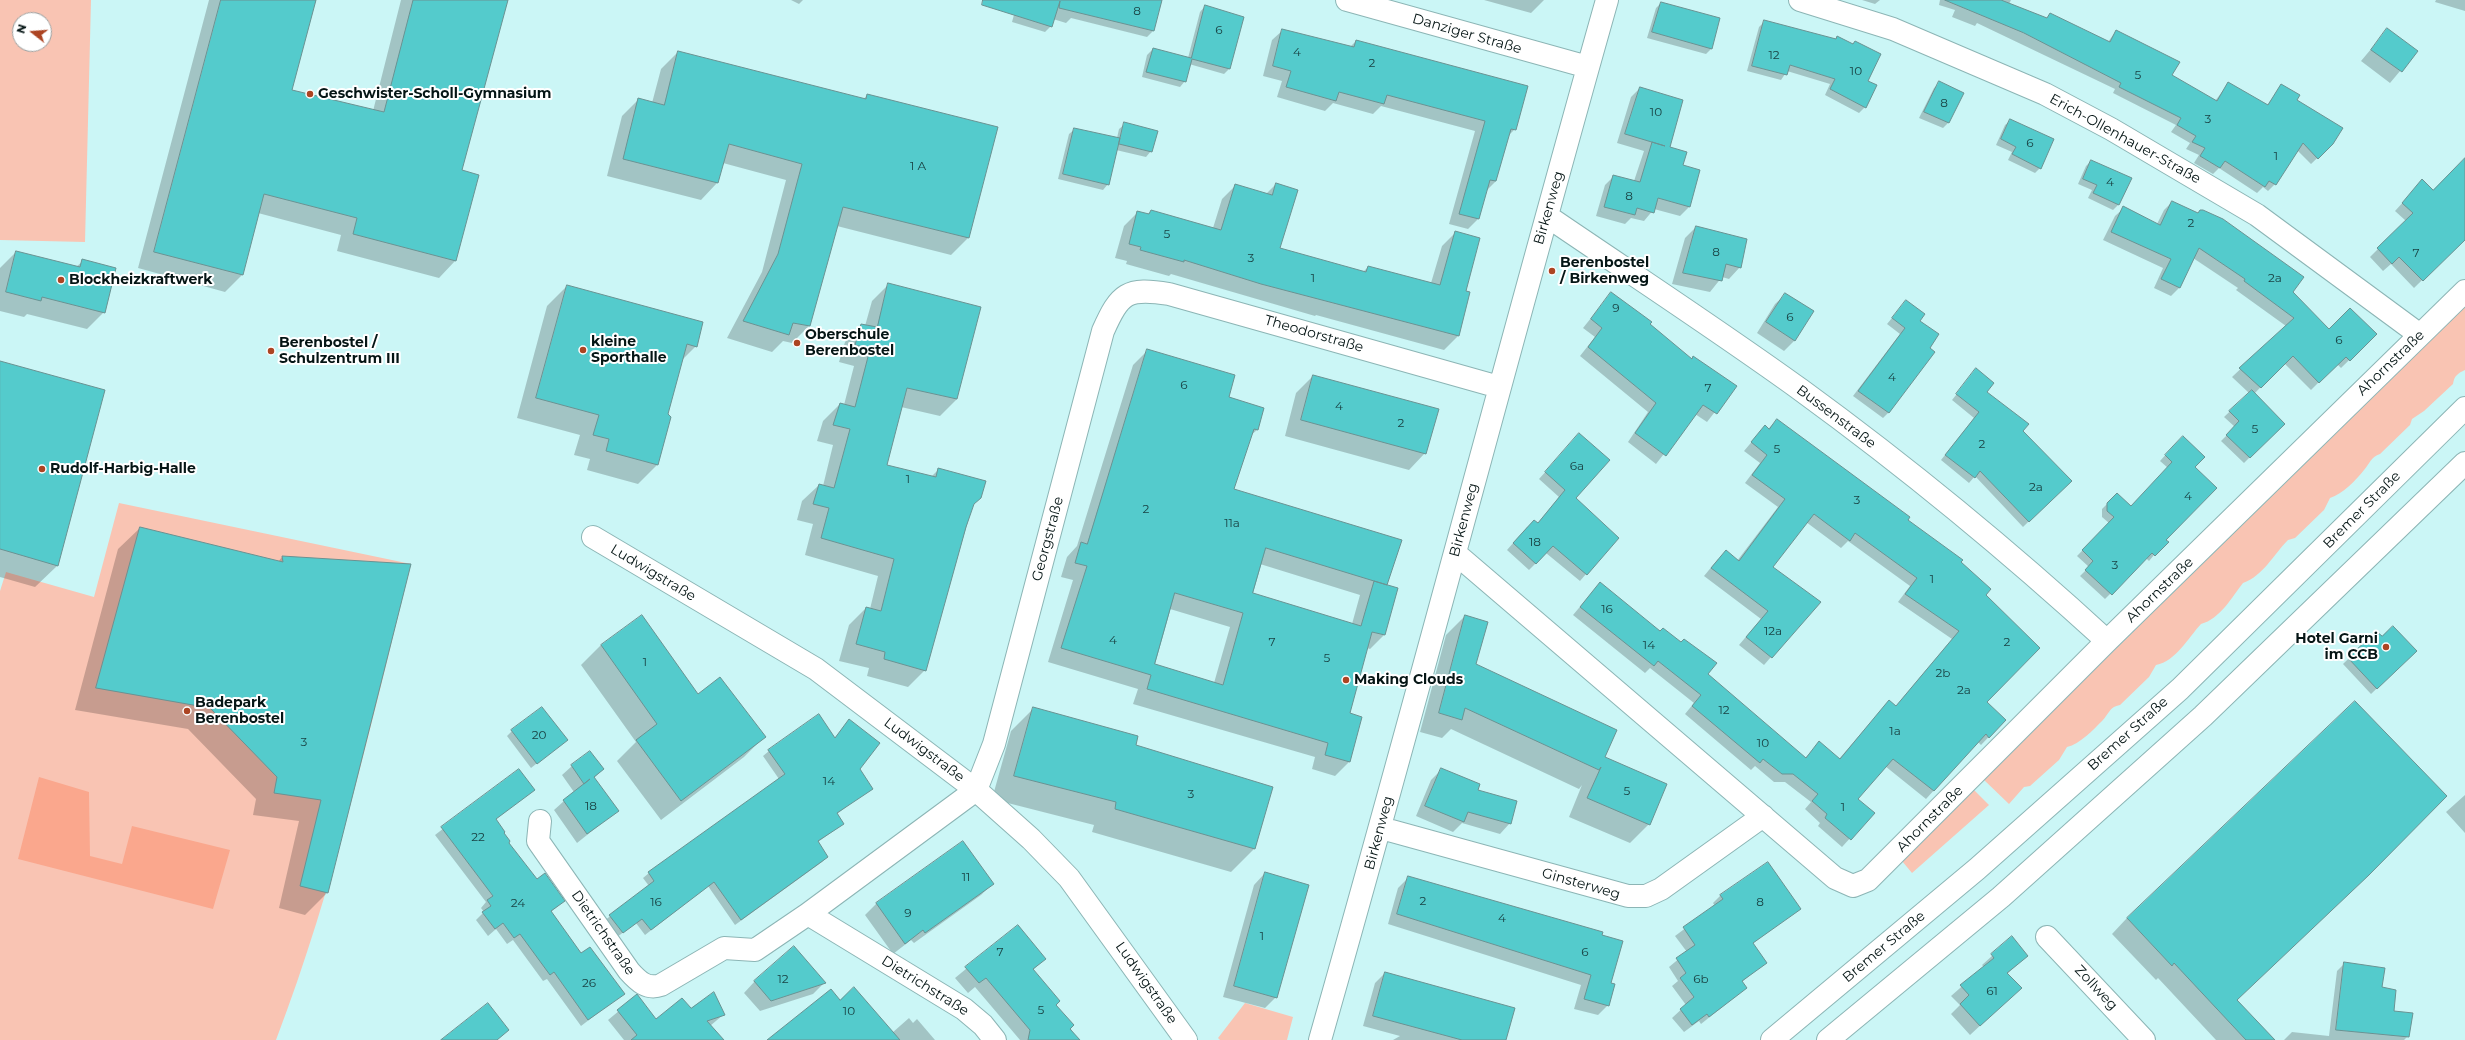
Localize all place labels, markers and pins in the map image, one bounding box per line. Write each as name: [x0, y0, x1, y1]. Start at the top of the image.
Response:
place label: Geschwister-Scholl-Gymnasium: [318, 86, 551, 102]
marker: Geschwister-Scholl-Gymnasium: [305, 89, 315, 99]
place label: Berenbostel / Birkenweg: [1560, 255, 1649, 288]
marker: Berenbostel / Birkenweg: [1547, 266, 1557, 276]
place label: Blockheizkraftwerk: [69, 272, 212, 288]
marker: Blockheizkraftwerk: [56, 275, 66, 285]
place label: Oberschule Berenbostel: [805, 327, 894, 360]
place label: kleine Sporthalle: [591, 334, 667, 366]
place label: Berenbostel / Schulzentrum III: [279, 335, 400, 368]
marker: Oberschule Berenbostel: [792, 338, 802, 348]
marker: kleine Sporthalle: [578, 345, 588, 355]
marker: Berenbostel / Schulzentrum III: [266, 346, 276, 356]
place label: Rudolf-Harbig-Halle: [50, 461, 196, 477]
marker: Rudolf-Harbig-Halle: [37, 464, 47, 474]
place label: Hotel Garni im CCB: [2295, 631, 2378, 664]
marker: Hotel Garni im CCB: [2381, 642, 2391, 652]
place label: Making Clouds: [1354, 672, 1463, 688]
marker: Making Clouds: [1341, 675, 1351, 685]
place label: Badepark Berenbostel: [195, 695, 284, 728]
marker: Badepark Berenbostel: [182, 706, 192, 716]

